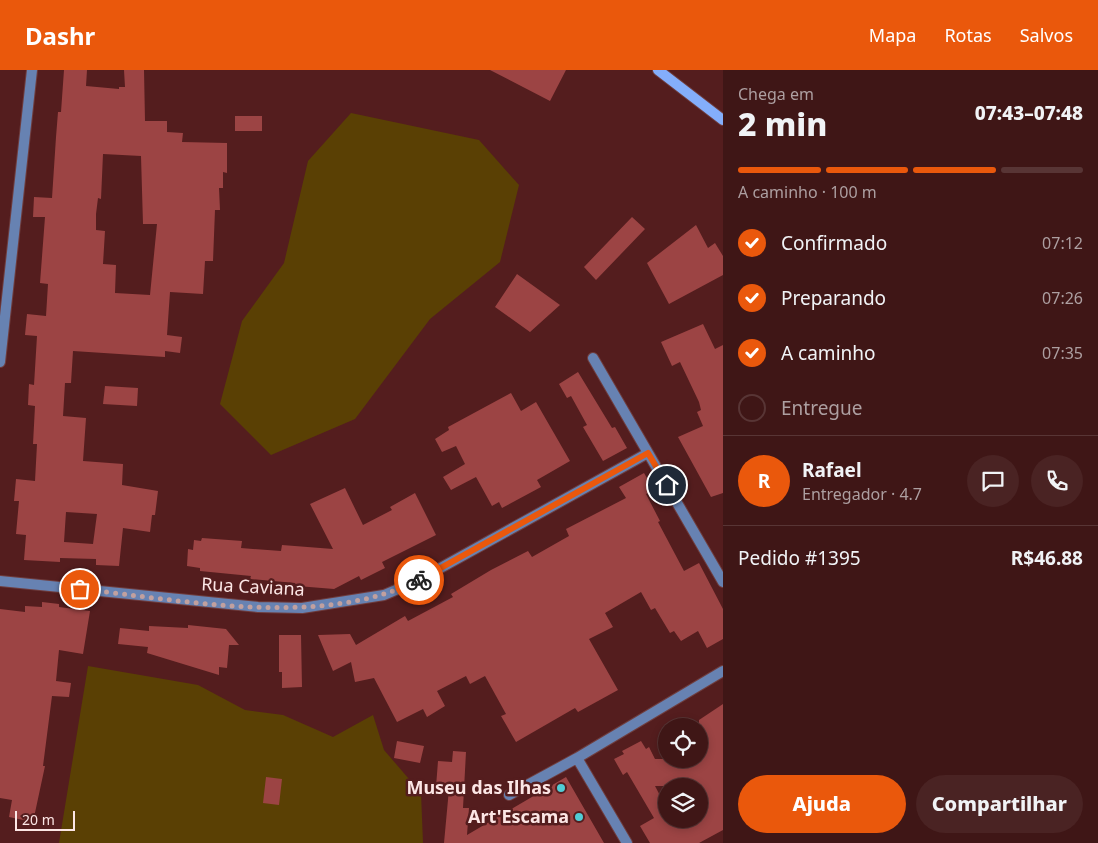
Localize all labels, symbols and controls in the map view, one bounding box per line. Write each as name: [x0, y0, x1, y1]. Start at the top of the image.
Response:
text: Dashr: [25, 19, 95, 52]
text: Mapa: [869, 23, 916, 47]
text: Rotas: [944, 23, 992, 47]
text: Salvos: [1020, 23, 1073, 47]
text: Chega em: [738, 83, 814, 105]
text: 07:43–07:48: [975, 100, 1083, 126]
text: 2 min: [738, 102, 827, 145]
text: A caminho · 100 m: [738, 181, 877, 203]
icon: check: [738, 229, 766, 257]
text: Confirmado: [781, 230, 887, 256]
text: 07:12: [1042, 232, 1083, 254]
icon: check: [738, 284, 766, 312]
text: Preparando: [781, 285, 886, 311]
text: 07:26: [1042, 287, 1083, 309]
icon: check: [738, 339, 766, 367]
text: A caminho: [781, 340, 876, 366]
text: 07:35: [1042, 342, 1083, 364]
text: Entregue: [781, 395, 863, 421]
button: chat: [967, 455, 1019, 507]
button: phone: [1031, 455, 1083, 507]
text: Rafael: [802, 457, 862, 483]
pin: [646, 464, 688, 506]
text: R: [758, 468, 770, 494]
icon: home: [653, 471, 681, 499]
text: Entregador · 4.7: [802, 483, 922, 505]
text: Pedido #1395: [738, 545, 861, 571]
text: R$46.88: [1011, 545, 1083, 571]
courier: [394, 555, 444, 605]
icon: bike: [405, 566, 433, 594]
pin: [59, 568, 101, 610]
street label: Rua Caviana: [201, 571, 305, 601]
icon: bag: [66, 575, 94, 603]
map controls: [658, 718, 708, 828]
button: locate: [658, 718, 708, 768]
place label: Museu das Ilhas: [406, 775, 551, 799]
button: Ajuda: [738, 775, 906, 833]
button: Compartilhar: [916, 775, 1083, 833]
button: layers: [658, 778, 708, 828]
marker: Museu das Ilhas: [555, 782, 567, 794]
place label: Art'Escama: [468, 804, 569, 828]
scale bar: [15, 808, 75, 831]
text: 20 m: [22, 810, 55, 829]
marker: Art'Escama: [573, 811, 585, 823]

